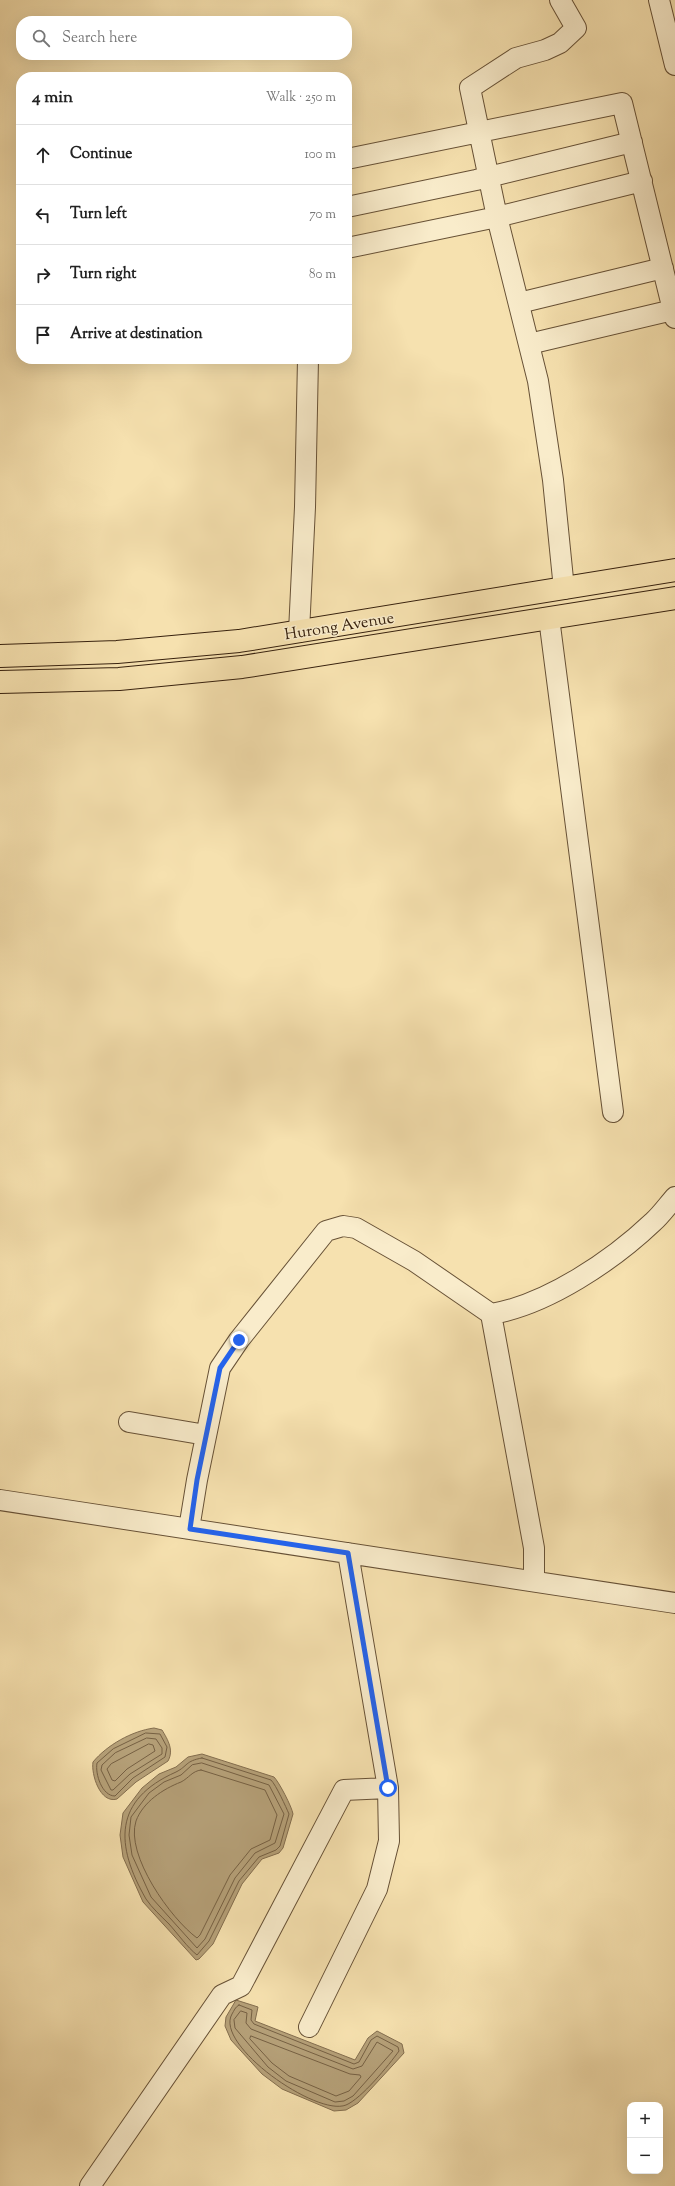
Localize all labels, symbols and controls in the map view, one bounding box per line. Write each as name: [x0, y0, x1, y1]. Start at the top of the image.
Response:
search box: [16, 16, 352, 60]
icon: search: [30, 27, 52, 49]
text: Search here: [62, 28, 137, 49]
text: 4 min: [32, 86, 73, 110]
text: Walk · 250 m: [266, 89, 336, 107]
icon: ahead: [32, 144, 54, 166]
text: Continue: [70, 144, 132, 165]
text: 100 m: [304, 146, 336, 164]
icon: left: [32, 204, 54, 226]
text: Turn left: [70, 204, 127, 225]
text: 70 m: [309, 206, 336, 224]
icon: right: [32, 264, 54, 286]
text: Turn right: [70, 264, 136, 285]
text: 80 m: [309, 266, 336, 284]
icon: arrive: [32, 324, 54, 346]
text: Arrive at destination: [70, 324, 203, 345]
street label: Hurong Avenue: [283, 607, 396, 647]
route end: [230, 1331, 248, 1349]
route start: [379, 1779, 397, 1797]
map controls: [627, 2102, 663, 2174]
button: +: [627, 2102, 663, 2138]
button: −: [627, 2138, 663, 2174]

